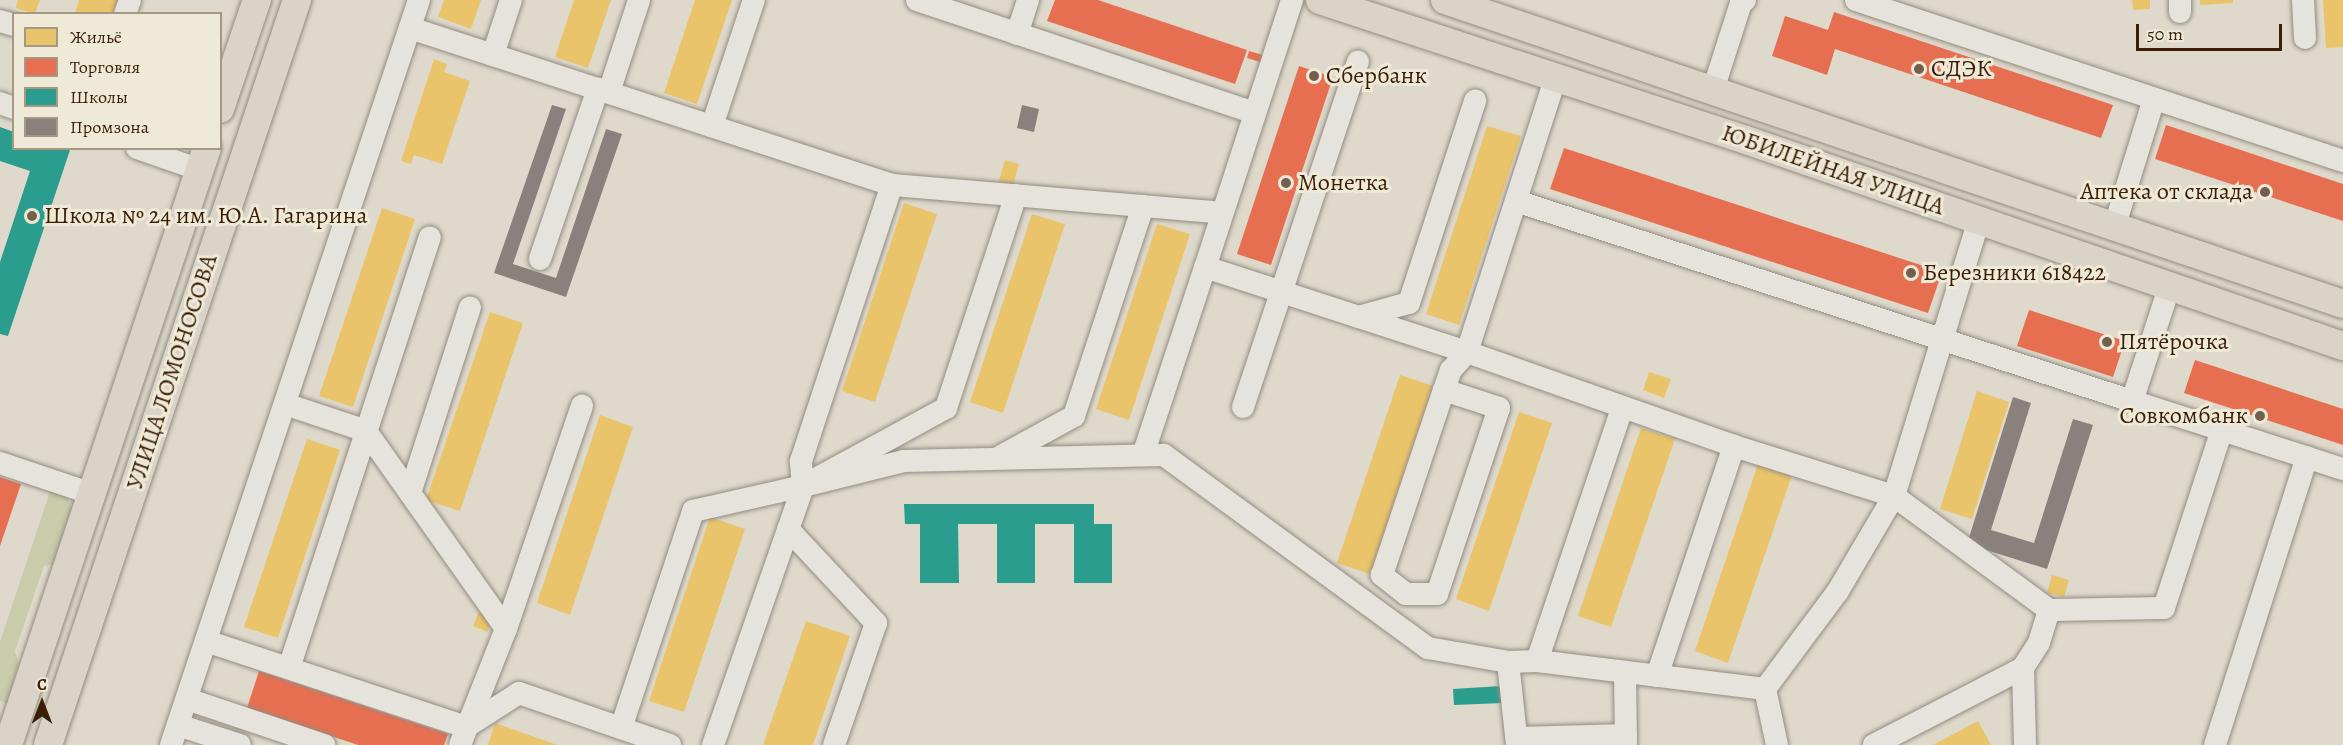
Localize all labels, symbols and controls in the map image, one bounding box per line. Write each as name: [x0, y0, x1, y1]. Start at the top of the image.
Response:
legend: [12, 12, 222, 150]
scale bar: [2139, 12, 2284, 50]
text: 50 m: [2147, 22, 2183, 46]
text: Жильё: [70, 25, 122, 49]
text: Торговля: [70, 55, 140, 79]
place label: СДЭК: [1931, 55, 1991, 83]
place label: Сбербанк: [1326, 62, 1427, 90]
marker: СДЭК: [1912, 62, 1926, 76]
marker: Сбербанк: [1307, 69, 1321, 83]
text: Школы: [70, 85, 128, 109]
text: Промзона: [70, 115, 149, 139]
street label: ЮБИЛЕЙНАЯ УЛИЦА: [1718, 118, 1948, 222]
place label: Монетка: [1298, 169, 1389, 197]
marker: Монетка: [1279, 176, 1293, 190]
place label: Аптека от склада: [2080, 178, 2253, 206]
marker: Аптека от склада: [2258, 185, 2272, 199]
place label: Школа № 24 им. Ю.А. Гагарина: [44, 202, 368, 230]
marker: Школа № 24 им. Ю.А. Гагарина: [25, 209, 39, 223]
street label: УЛИЦА ЛОМОНОСОВА: [120, 251, 224, 493]
place label: Березники 618422: [1923, 259, 2106, 287]
marker: Березники 618422: [1904, 266, 1918, 280]
place label: Пятёрочка: [2119, 328, 2229, 356]
marker: Пятёрочка: [2100, 335, 2114, 349]
place label: Совкомбанк: [2120, 402, 2248, 430]
marker: Совкомбанк: [2253, 409, 2267, 423]
north arrow: [12, 673, 72, 733]
text: С: [37, 674, 47, 696]

